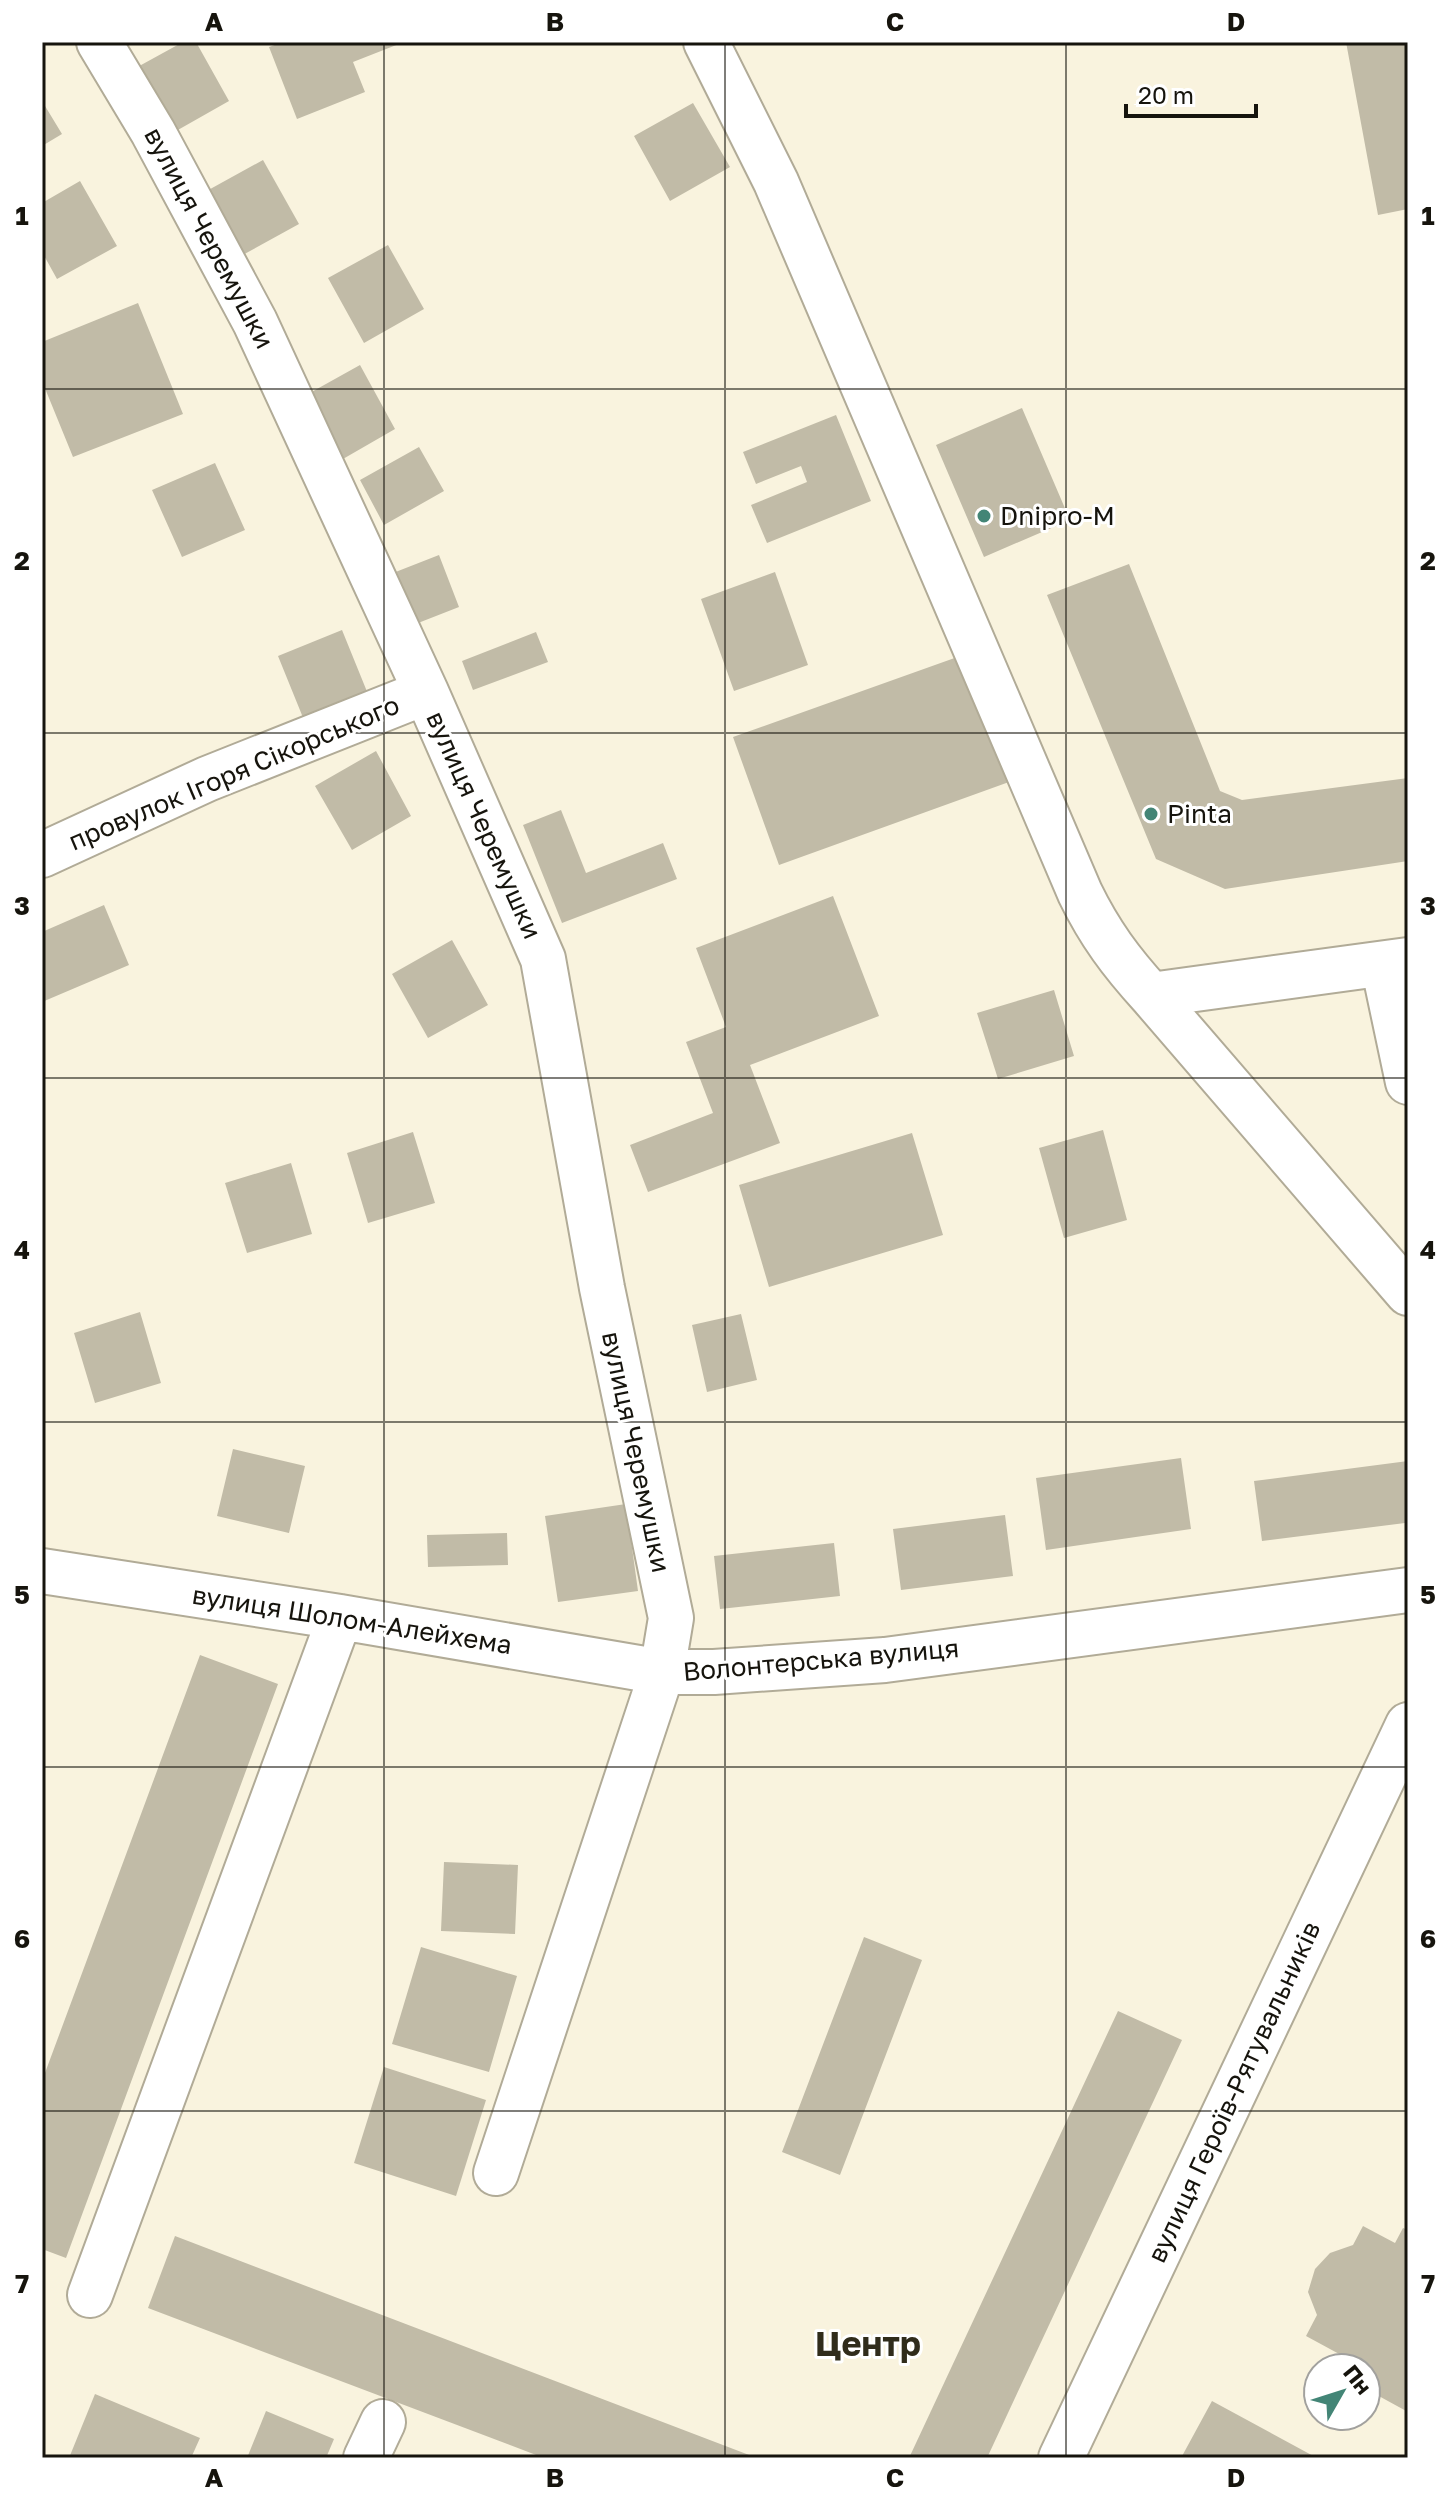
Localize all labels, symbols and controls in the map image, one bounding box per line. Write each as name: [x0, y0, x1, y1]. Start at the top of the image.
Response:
text: A: [205, 6, 224, 37]
text: B: [546, 6, 564, 37]
text: C: [886, 6, 904, 37]
text: D: [1227, 6, 1245, 37]
scale bar: [1126, 68, 1256, 118]
text: 20 m: [1138, 80, 1194, 109]
street label: вулиця Черемушки: [138, 122, 281, 354]
text: 1: [15, 200, 29, 231]
text: 1: [1421, 200, 1435, 231]
place label: Dnipro-M: [1000, 500, 1115, 531]
marker: Dnipro-M: [975, 507, 993, 525]
text: 2: [14, 545, 30, 576]
text: 2: [1420, 545, 1436, 576]
street label: провулок Ігоря Сікорського: [64, 689, 404, 856]
street label: вулиця Черемушки: [420, 706, 549, 943]
place label: Pinta: [1167, 798, 1232, 829]
marker: Pinta: [1142, 805, 1160, 823]
text: 3: [14, 890, 30, 921]
text: 3: [1420, 890, 1436, 921]
text: 4: [14, 1234, 30, 1265]
text: 4: [1420, 1234, 1436, 1265]
street label: вулиця Черемушки: [596, 1329, 677, 1575]
text: 5: [14, 1579, 30, 1610]
street label: вулиця Шолом-Алейхема: [190, 1579, 514, 1660]
text: 5: [1420, 1579, 1436, 1610]
street label: Волонтерська вулиця: [682, 1632, 960, 1687]
street label: вулиця Героїв-Рятувальників: [1141, 1916, 1326, 2267]
text: 6: [14, 1923, 30, 1954]
text: 6: [1420, 1923, 1436, 1954]
text: 7: [15, 2268, 29, 2299]
text: 7: [1421, 2268, 1435, 2299]
district label: Центр: [815, 2323, 921, 2363]
north arrow: [1302, 2352, 1382, 2432]
text: Пн: [1338, 2359, 1378, 2399]
text: A: [205, 2462, 224, 2493]
text: B: [546, 2462, 564, 2493]
text: C: [886, 2462, 904, 2493]
text: D: [1227, 2462, 1245, 2493]

